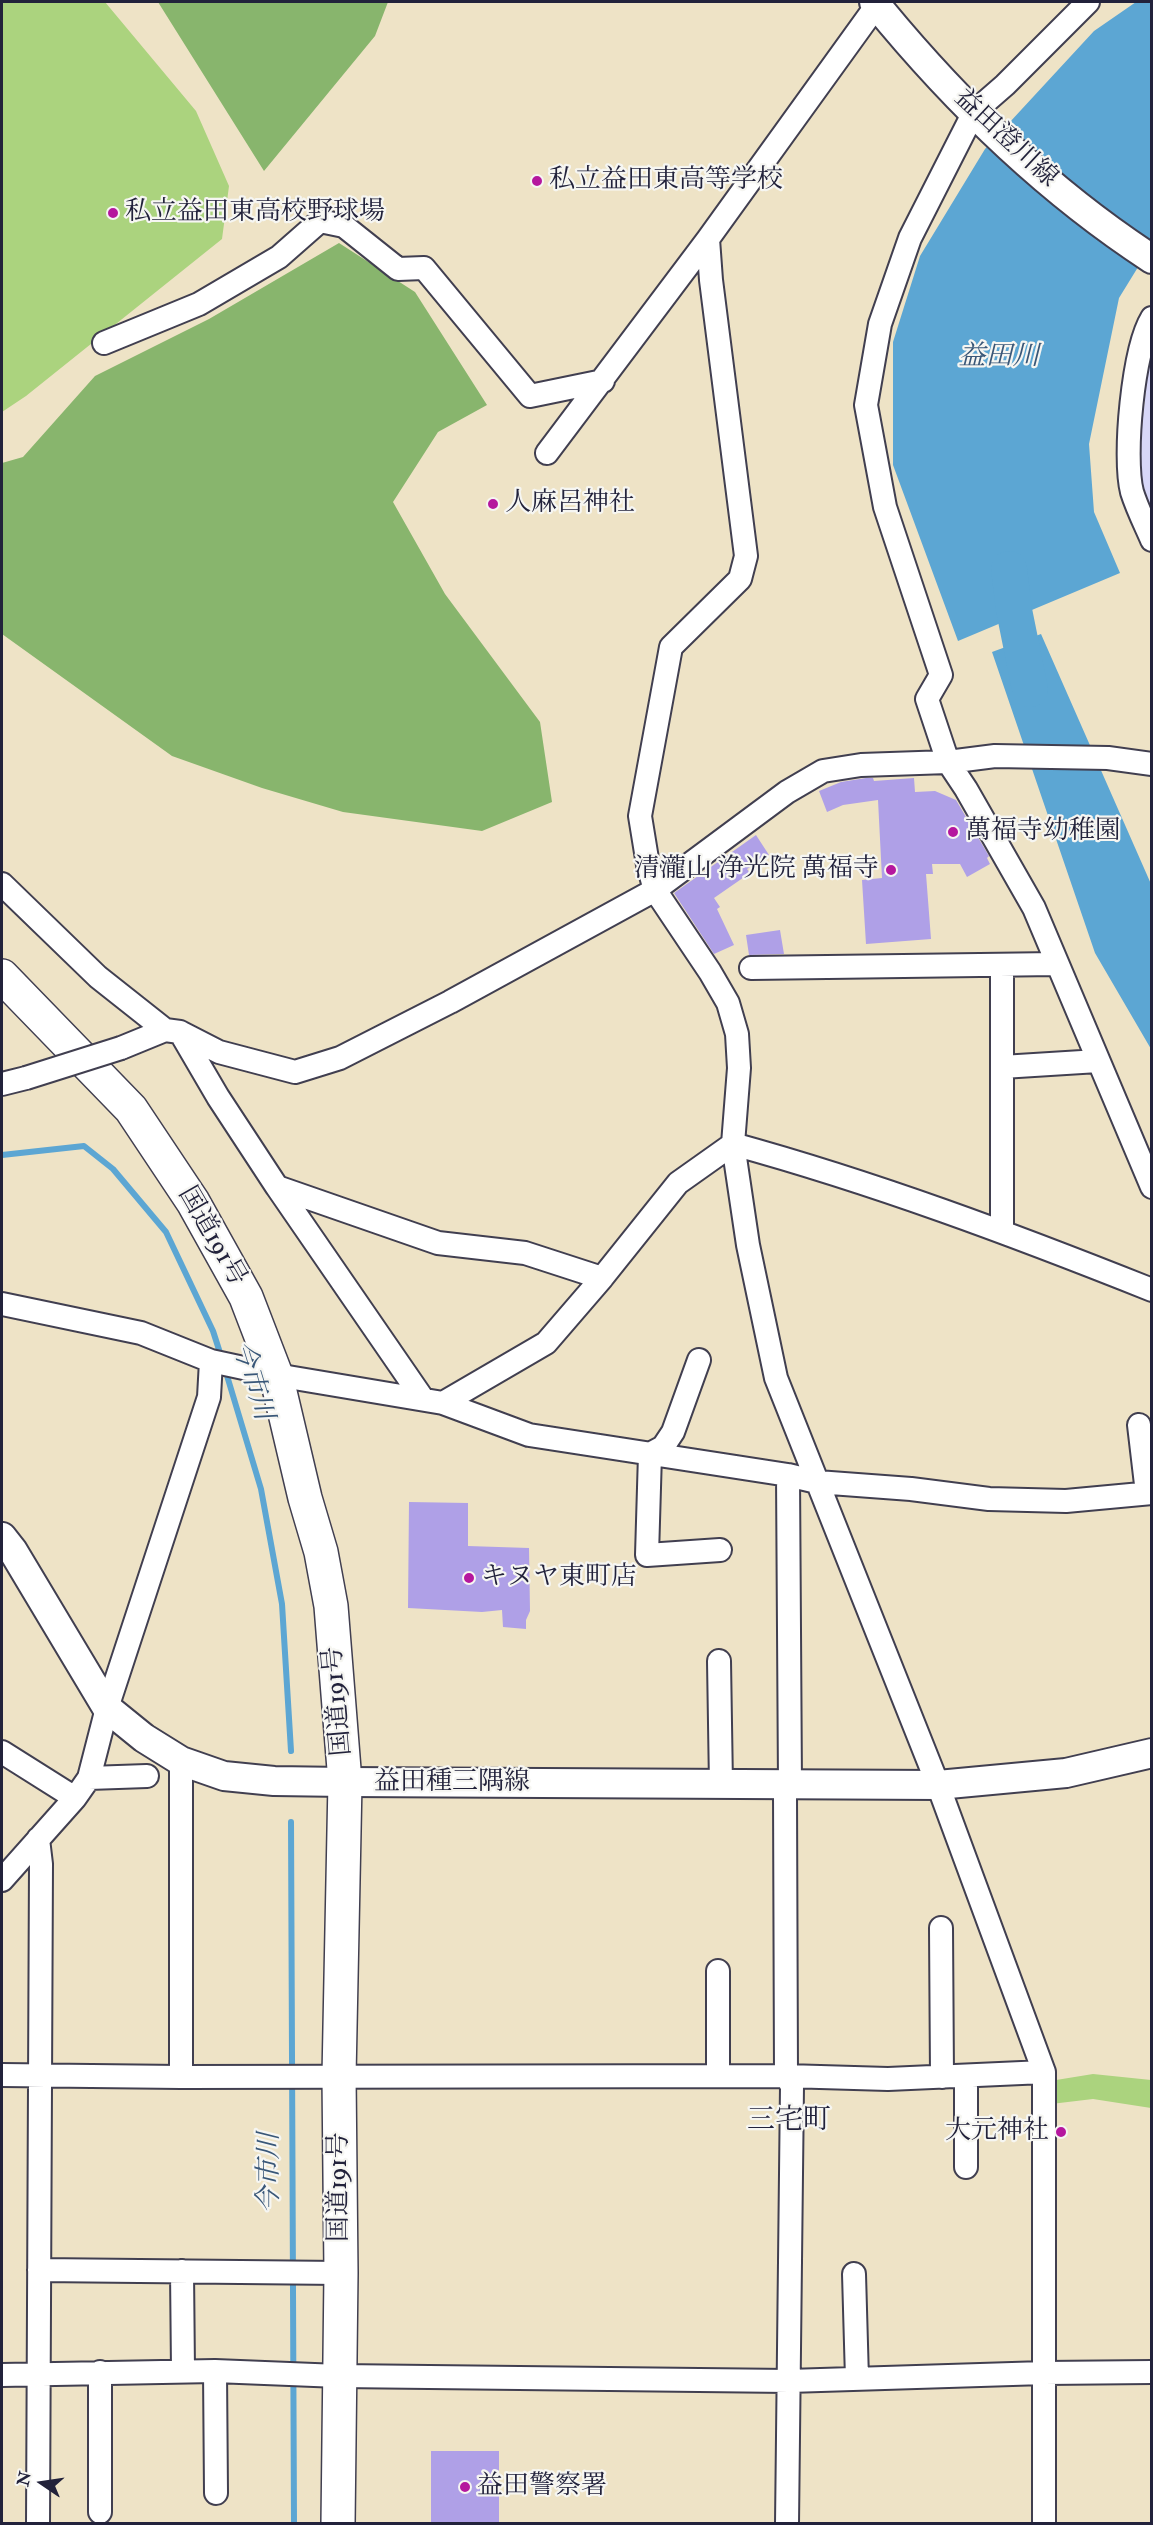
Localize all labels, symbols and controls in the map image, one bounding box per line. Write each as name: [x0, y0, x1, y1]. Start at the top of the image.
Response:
street label: 益田澄川線: [947, 83, 1063, 195]
place label: 私立益田東高等学校: [549, 165, 783, 197]
marker: 私立益田東高等学校: [530, 174, 544, 188]
place label: 私立益田東高校野球場: [125, 197, 385, 229]
marker: 私立益田東高校野球場: [106, 206, 120, 220]
water label: 益田川: [959, 342, 1039, 374]
place label: 人麻呂神社: [505, 488, 635, 520]
marker: 人麻呂神社: [486, 497, 500, 511]
place label: 萬福寺幼稚園: [965, 816, 1121, 848]
marker: 萬福寺幼稚園: [946, 825, 960, 839]
place label: 清瀧山 浄光院 萬福寺: [634, 854, 879, 886]
marker: 清瀧山 浄光院 萬福寺: [884, 863, 898, 877]
street label: 国道191号: [170, 1182, 252, 1292]
water label: 今市川: [224, 1338, 278, 1424]
place label: キヌヤ東町店: [481, 1562, 637, 1594]
marker: キヌヤ東町店: [462, 1571, 476, 1585]
street label: 国道191号: [319, 1645, 359, 1757]
street label: 益田種三隅線: [374, 1767, 530, 1799]
district label: 三宅町: [747, 2105, 831, 2139]
place label: 大元神社: [945, 2116, 1049, 2148]
marker: 大元神社: [1054, 2125, 1068, 2139]
street label: 国道191号: [324, 2132, 356, 2242]
water label: 今市川: [255, 2133, 287, 2213]
north arrow: [12, 2453, 72, 2513]
text: N: [13, 2470, 36, 2488]
place label: 益田警察署: [477, 2471, 607, 2503]
marker: 益田警察署: [458, 2480, 472, 2494]

